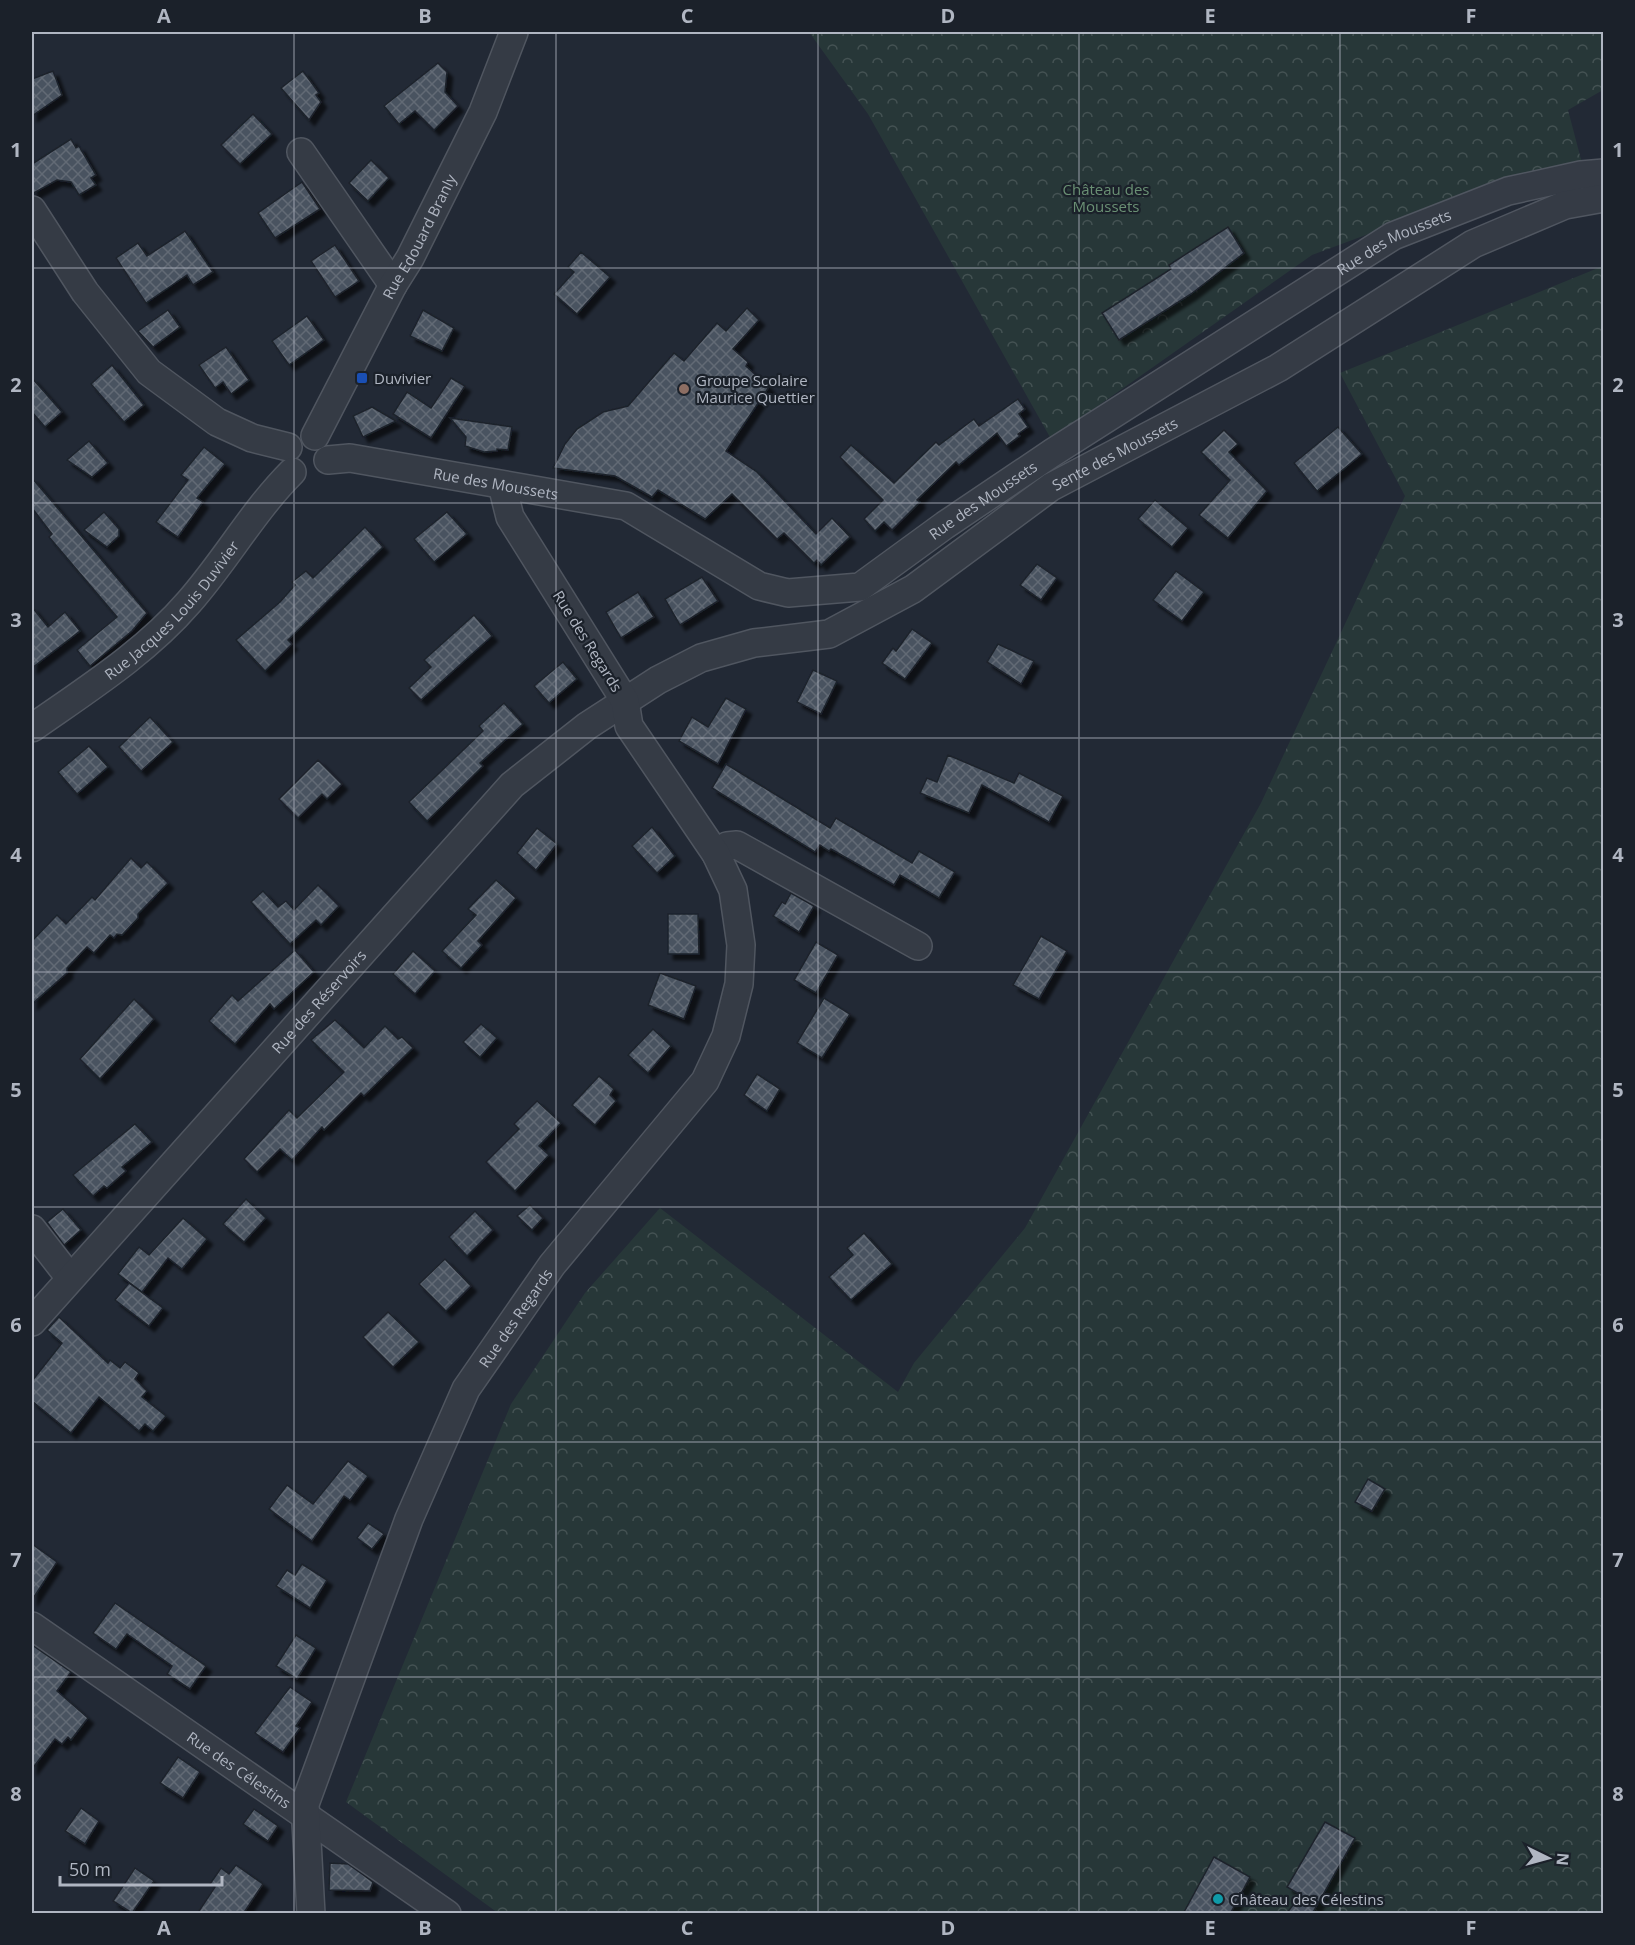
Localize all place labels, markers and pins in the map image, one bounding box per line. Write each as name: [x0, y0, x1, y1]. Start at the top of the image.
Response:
place label: Duvivier: [374, 368, 431, 388]
place label: Groupe Scolaire Maurice Quettier: [696, 370, 815, 407]
marker: Duvivier: [355, 371, 369, 385]
marker: Groupe Scolaire Maurice Quettier: [677, 382, 691, 396]
place label: Château des Célestins: [1230, 1889, 1384, 1909]
marker: Château des Célestins: [1211, 1892, 1225, 1906]

